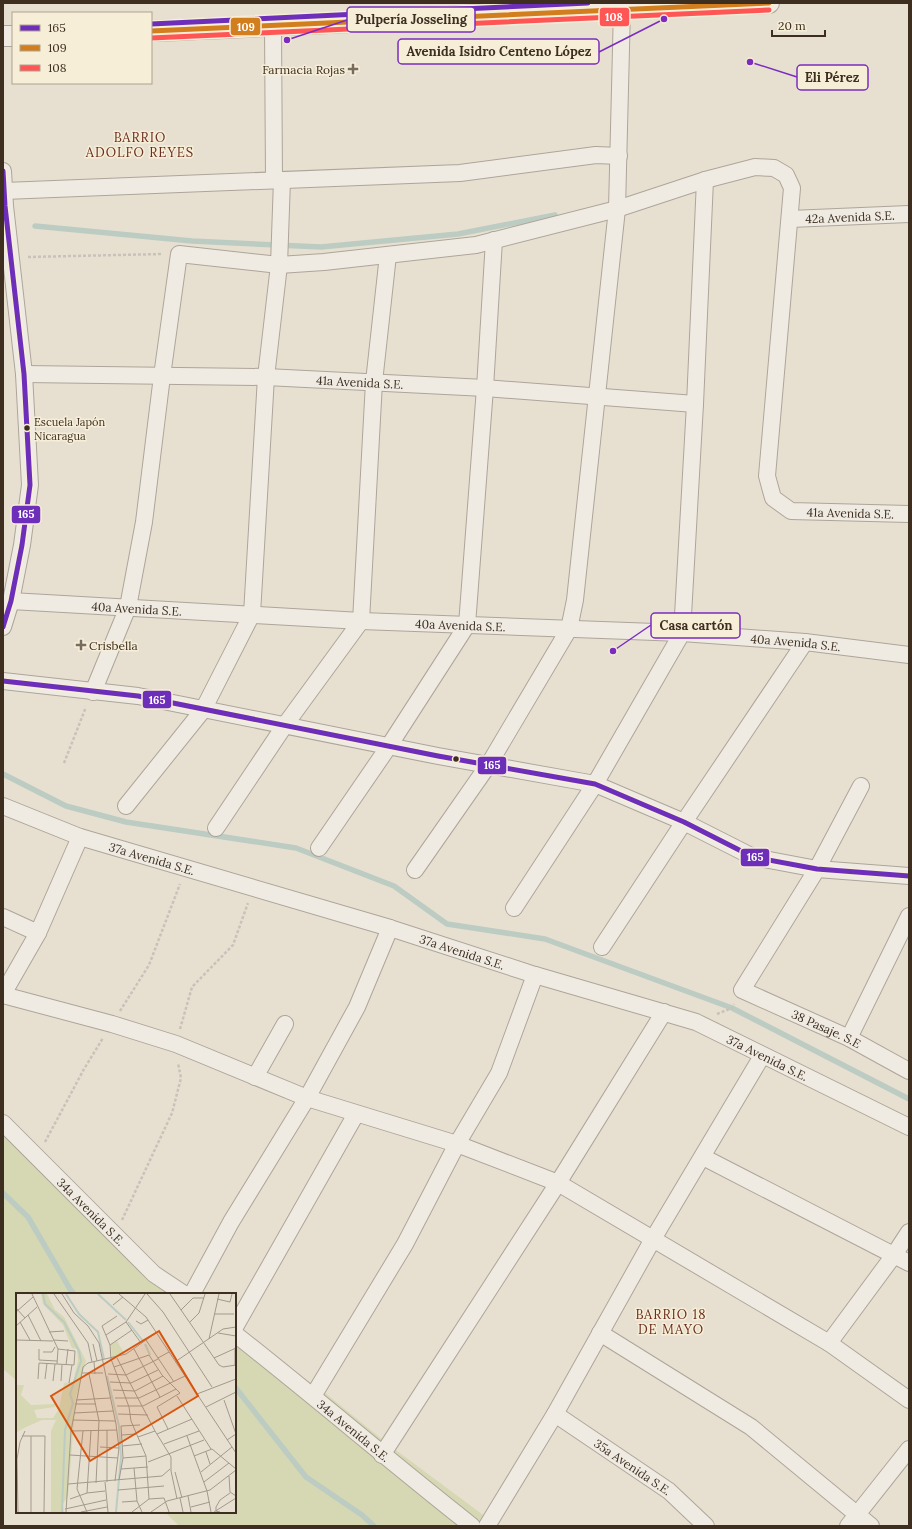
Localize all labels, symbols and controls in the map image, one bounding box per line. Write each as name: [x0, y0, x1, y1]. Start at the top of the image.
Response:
callout: Pulpería Josseling: [347, 7, 475, 32]
line badge: 108: [599, 7, 630, 27]
text: 108: [605, 10, 623, 24]
text: Pulpería Josseling: [355, 11, 468, 28]
legend: [12, 12, 152, 84]
scale bar: [772, 12, 825, 38]
line badge: 109: [230, 17, 261, 36]
text: 20 m: [778, 18, 806, 33]
text: 165: [48, 20, 66, 35]
text: 109: [237, 20, 255, 34]
callout: Avenida Isidro Centeno López: [398, 39, 599, 64]
text: 109: [48, 40, 67, 55]
text: Avenida Isidro Centeno López: [407, 43, 592, 60]
text: 108: [48, 60, 67, 75]
place label: Farmacia Rojas: [262, 62, 345, 77]
marker: Farmacia Rojas: [348, 64, 358, 74]
callout: Eli Pérez: [797, 65, 868, 90]
text: Eli Pérez: [805, 69, 860, 86]
district label: BARRIO ADOLFO REYES: [85, 129, 194, 161]
street label: 42a Avenida S.E.: [805, 207, 895, 226]
street label: 41a Avenida S.E.: [316, 372, 404, 391]
place label: Escuela Japón Nicaragua: [34, 415, 105, 443]
marker: Escuela Japón Nicaragua: [22, 423, 32, 433]
street label: 41a Avenida S.E.: [807, 504, 894, 521]
line badge: 165: [11, 505, 41, 524]
text: 165: [18, 507, 34, 521]
street label: 40a Avenida S.E.: [91, 598, 182, 618]
callout: Casa cartón: [651, 613, 740, 638]
street label: 40a Avenida S.E.: [415, 616, 506, 634]
text: Casa cartón: [659, 617, 733, 634]
street label: 40a Avenida S.E.: [750, 631, 842, 654]
place label: Crisbella: [89, 638, 138, 653]
marker: Crisbella: [76, 640, 86, 650]
line badge: 165: [142, 690, 172, 709]
text: 165: [149, 693, 165, 707]
unlabelled marker: [451, 754, 461, 764]
line badge: 165: [477, 756, 507, 775]
text: 165: [484, 758, 500, 772]
street label: 37a Avenida S.E.: [107, 838, 197, 878]
line badge: 165: [740, 848, 770, 867]
text: 165: [747, 850, 763, 864]
street label: 37a Avenida S.E.: [418, 931, 507, 972]
street label: 38 Pasaje. S.E: [789, 1006, 864, 1051]
street label: 37a Avenida S.E.: [725, 1031, 811, 1084]
street label: 34a Avenida S.E.: [54, 1174, 128, 1248]
inset map: [16, 1293, 236, 1513]
district label: BARRIO 18 DE MAYO: [635, 1306, 707, 1338]
street label: 34a Avenida S.E.: [314, 1396, 393, 1465]
street label: 35a Avenida S.E.: [591, 1435, 674, 1498]

